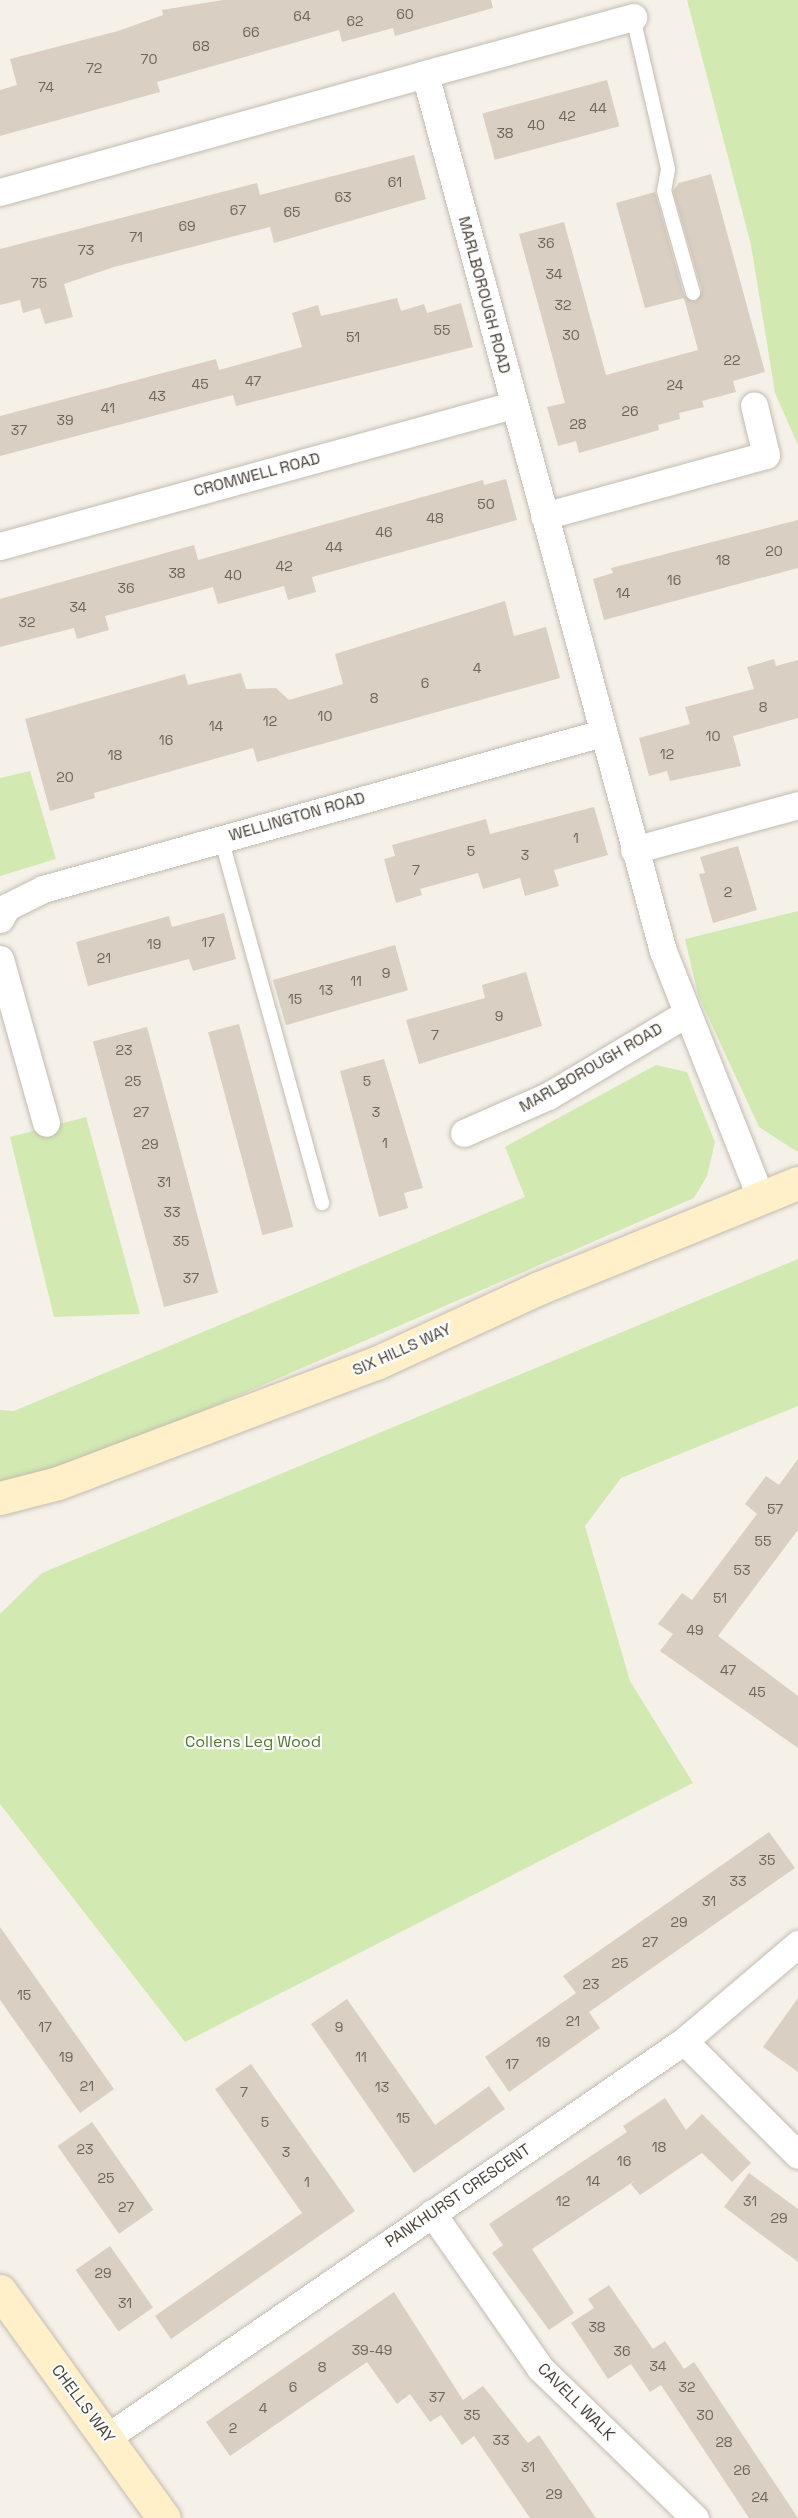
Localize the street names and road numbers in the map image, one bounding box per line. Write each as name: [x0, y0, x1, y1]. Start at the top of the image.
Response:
street label: MARLBOROUGH ROAD: [454, 214, 514, 376]
street label: CROMWELL ROAD: [191, 449, 323, 501]
street label: WELLINGTON ROAD: [227, 788, 367, 846]
street label: MARLBOROUGH ROAD: [516, 1019, 666, 1117]
street label: SIX HILLS WAY: [350, 1320, 454, 1380]
street label: PANKHURST CRESCENT: [381, 2140, 535, 2252]
street label: CAVELL WALK: [533, 2359, 619, 2445]
street label: CHELLS WAY: [47, 2361, 119, 2447]

